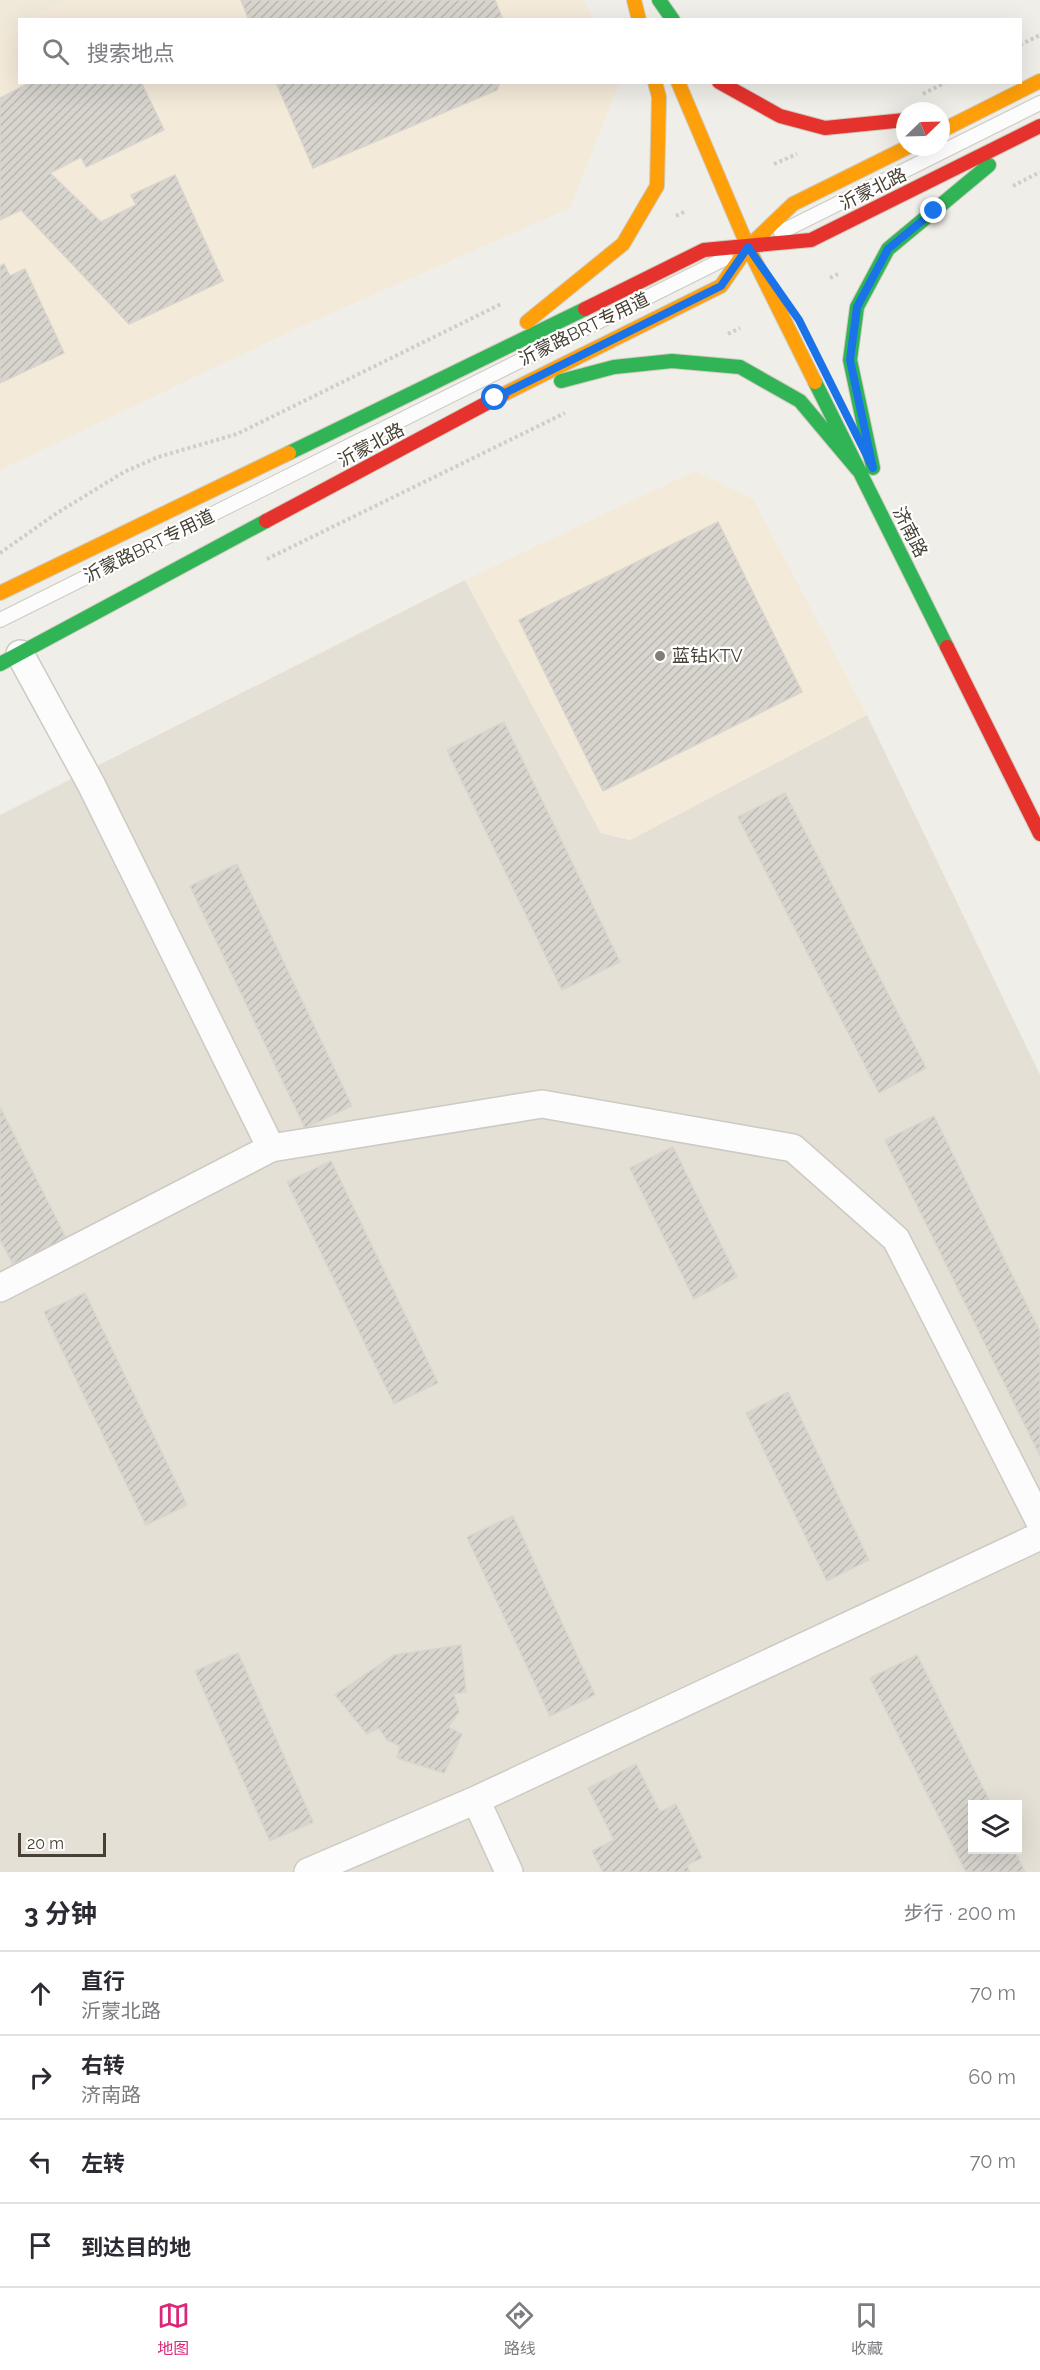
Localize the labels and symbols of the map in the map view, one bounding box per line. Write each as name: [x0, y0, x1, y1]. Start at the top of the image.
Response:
north arrow: [896, 102, 950, 156]
street label: 沂蒙北路: [836, 163, 910, 214]
route end: [920, 197, 946, 223]
street label: 沂蒙路BRT专用道: [515, 288, 652, 369]
route start: [481, 384, 507, 410]
street label: 沂蒙北路: [334, 418, 407, 471]
street label: 济南路: [889, 503, 932, 561]
street label: 沂蒙路BRT专用道: [80, 505, 217, 586]
place label: 蓝钻KTV: [672, 645, 743, 666]
marker: 蓝钻KTV: [653, 649, 667, 663]
scale bar: [18, 1830, 106, 1858]

